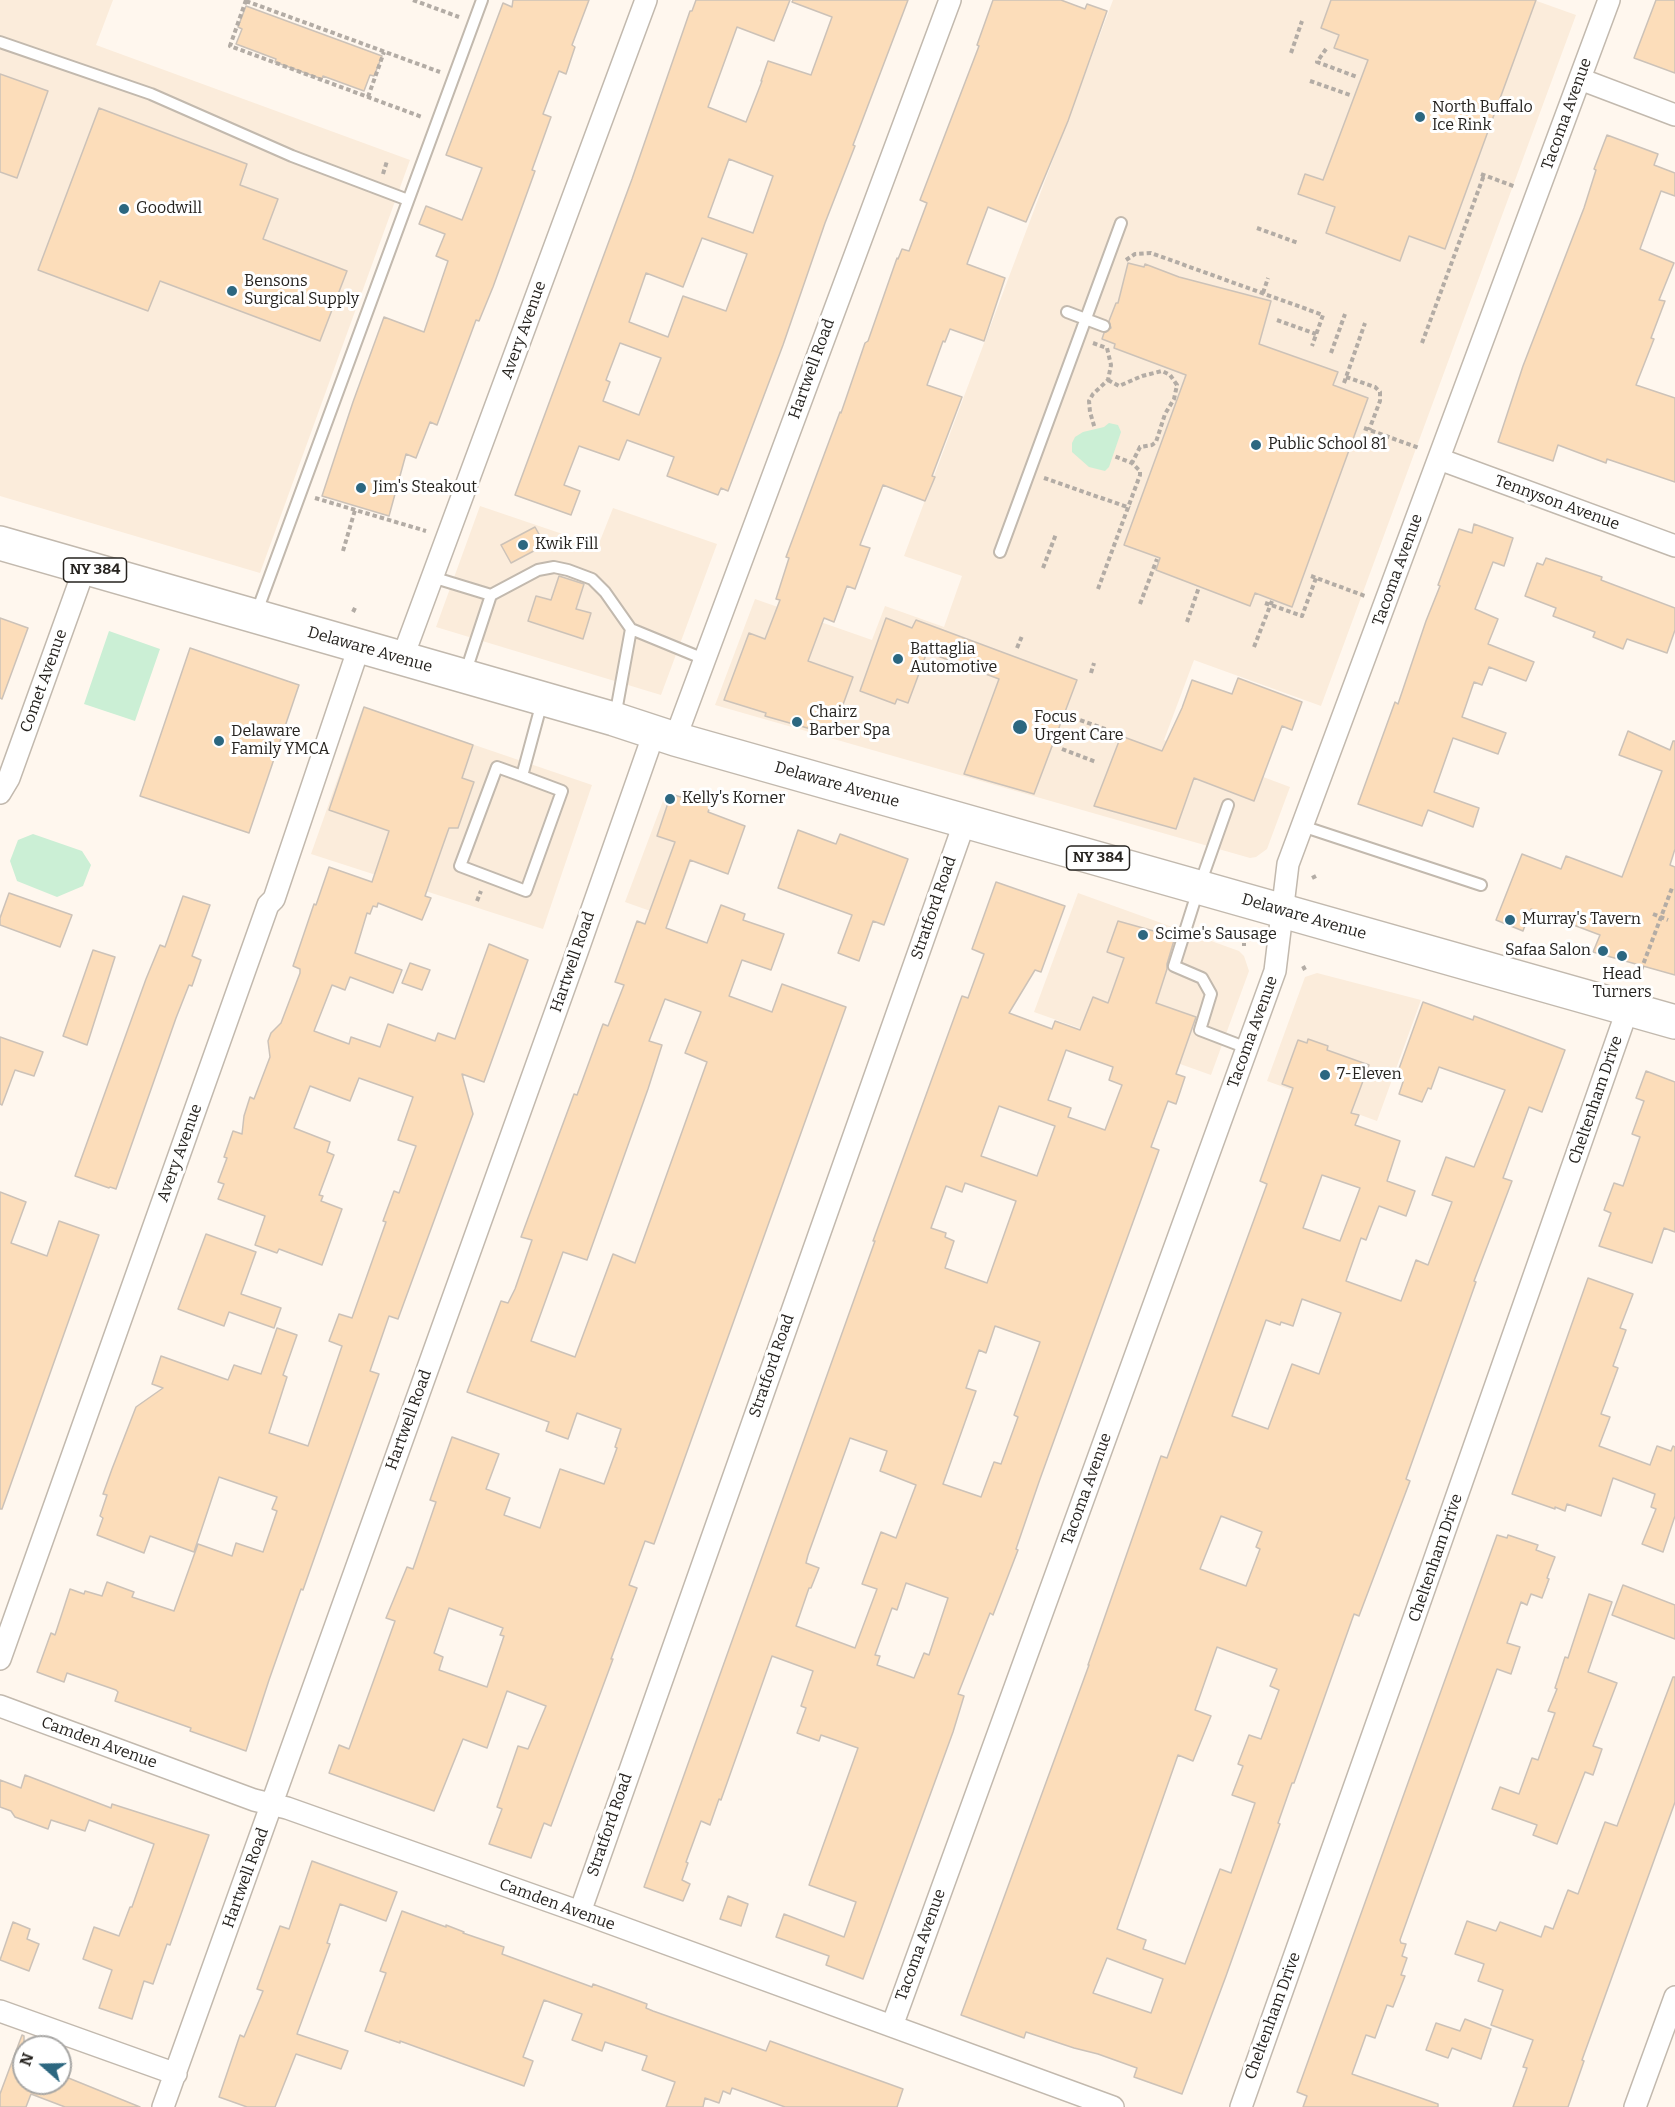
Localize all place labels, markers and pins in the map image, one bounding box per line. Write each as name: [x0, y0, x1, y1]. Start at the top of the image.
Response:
place label: North Buffalo Ice Rink: [1432, 98, 1533, 136]
marker: North Buffalo Ice Rink: [1413, 110, 1427, 124]
place label: Goodwill: [136, 199, 202, 219]
marker: Goodwill: [117, 202, 131, 216]
place label: Bensons Surgical Supply: [244, 272, 359, 310]
marker: Bensons Surgical Supply: [225, 284, 239, 298]
place label: Public School 81: [1268, 435, 1387, 455]
marker: Public School 81: [1249, 438, 1263, 452]
place label: Jim's Steakout: [373, 478, 477, 498]
marker: Jim's Steakout: [354, 481, 368, 495]
place label: Kwik Fill: [535, 535, 598, 555]
marker: Kwik Fill: [516, 538, 530, 552]
place label: Battaglia Automotive: [910, 640, 997, 678]
marker: Battaglia Automotive: [891, 652, 905, 666]
place label: Chairz Barber Spa: [809, 703, 890, 741]
place label: Focus Urgent Care: [1034, 708, 1124, 746]
marker: Chairz Barber Spa: [790, 715, 804, 729]
marker: Focus Urgent Care: [1011, 718, 1029, 736]
place label: Delaware Family YMCA: [231, 722, 330, 760]
marker: Delaware Family YMCA: [212, 734, 226, 748]
place label: Kelly's Korner: [682, 789, 785, 809]
marker: Kelly's Korner: [663, 792, 677, 806]
place label: Murray's Tavern: [1522, 910, 1641, 930]
marker: Murray's Tavern: [1503, 913, 1517, 927]
place label: Scime's Sausage: [1155, 925, 1277, 945]
marker: Scime's Sausage: [1136, 928, 1150, 942]
place label: Safaa Salon: [1505, 941, 1591, 961]
marker: Safaa Salon: [1596, 944, 1610, 958]
marker: Head Turners: [1615, 949, 1629, 963]
place label: Head Turners: [1592, 965, 1652, 1003]
place label: 7-Eleven: [1337, 1065, 1402, 1085]
marker: 7-Eleven: [1318, 1068, 1332, 1082]

